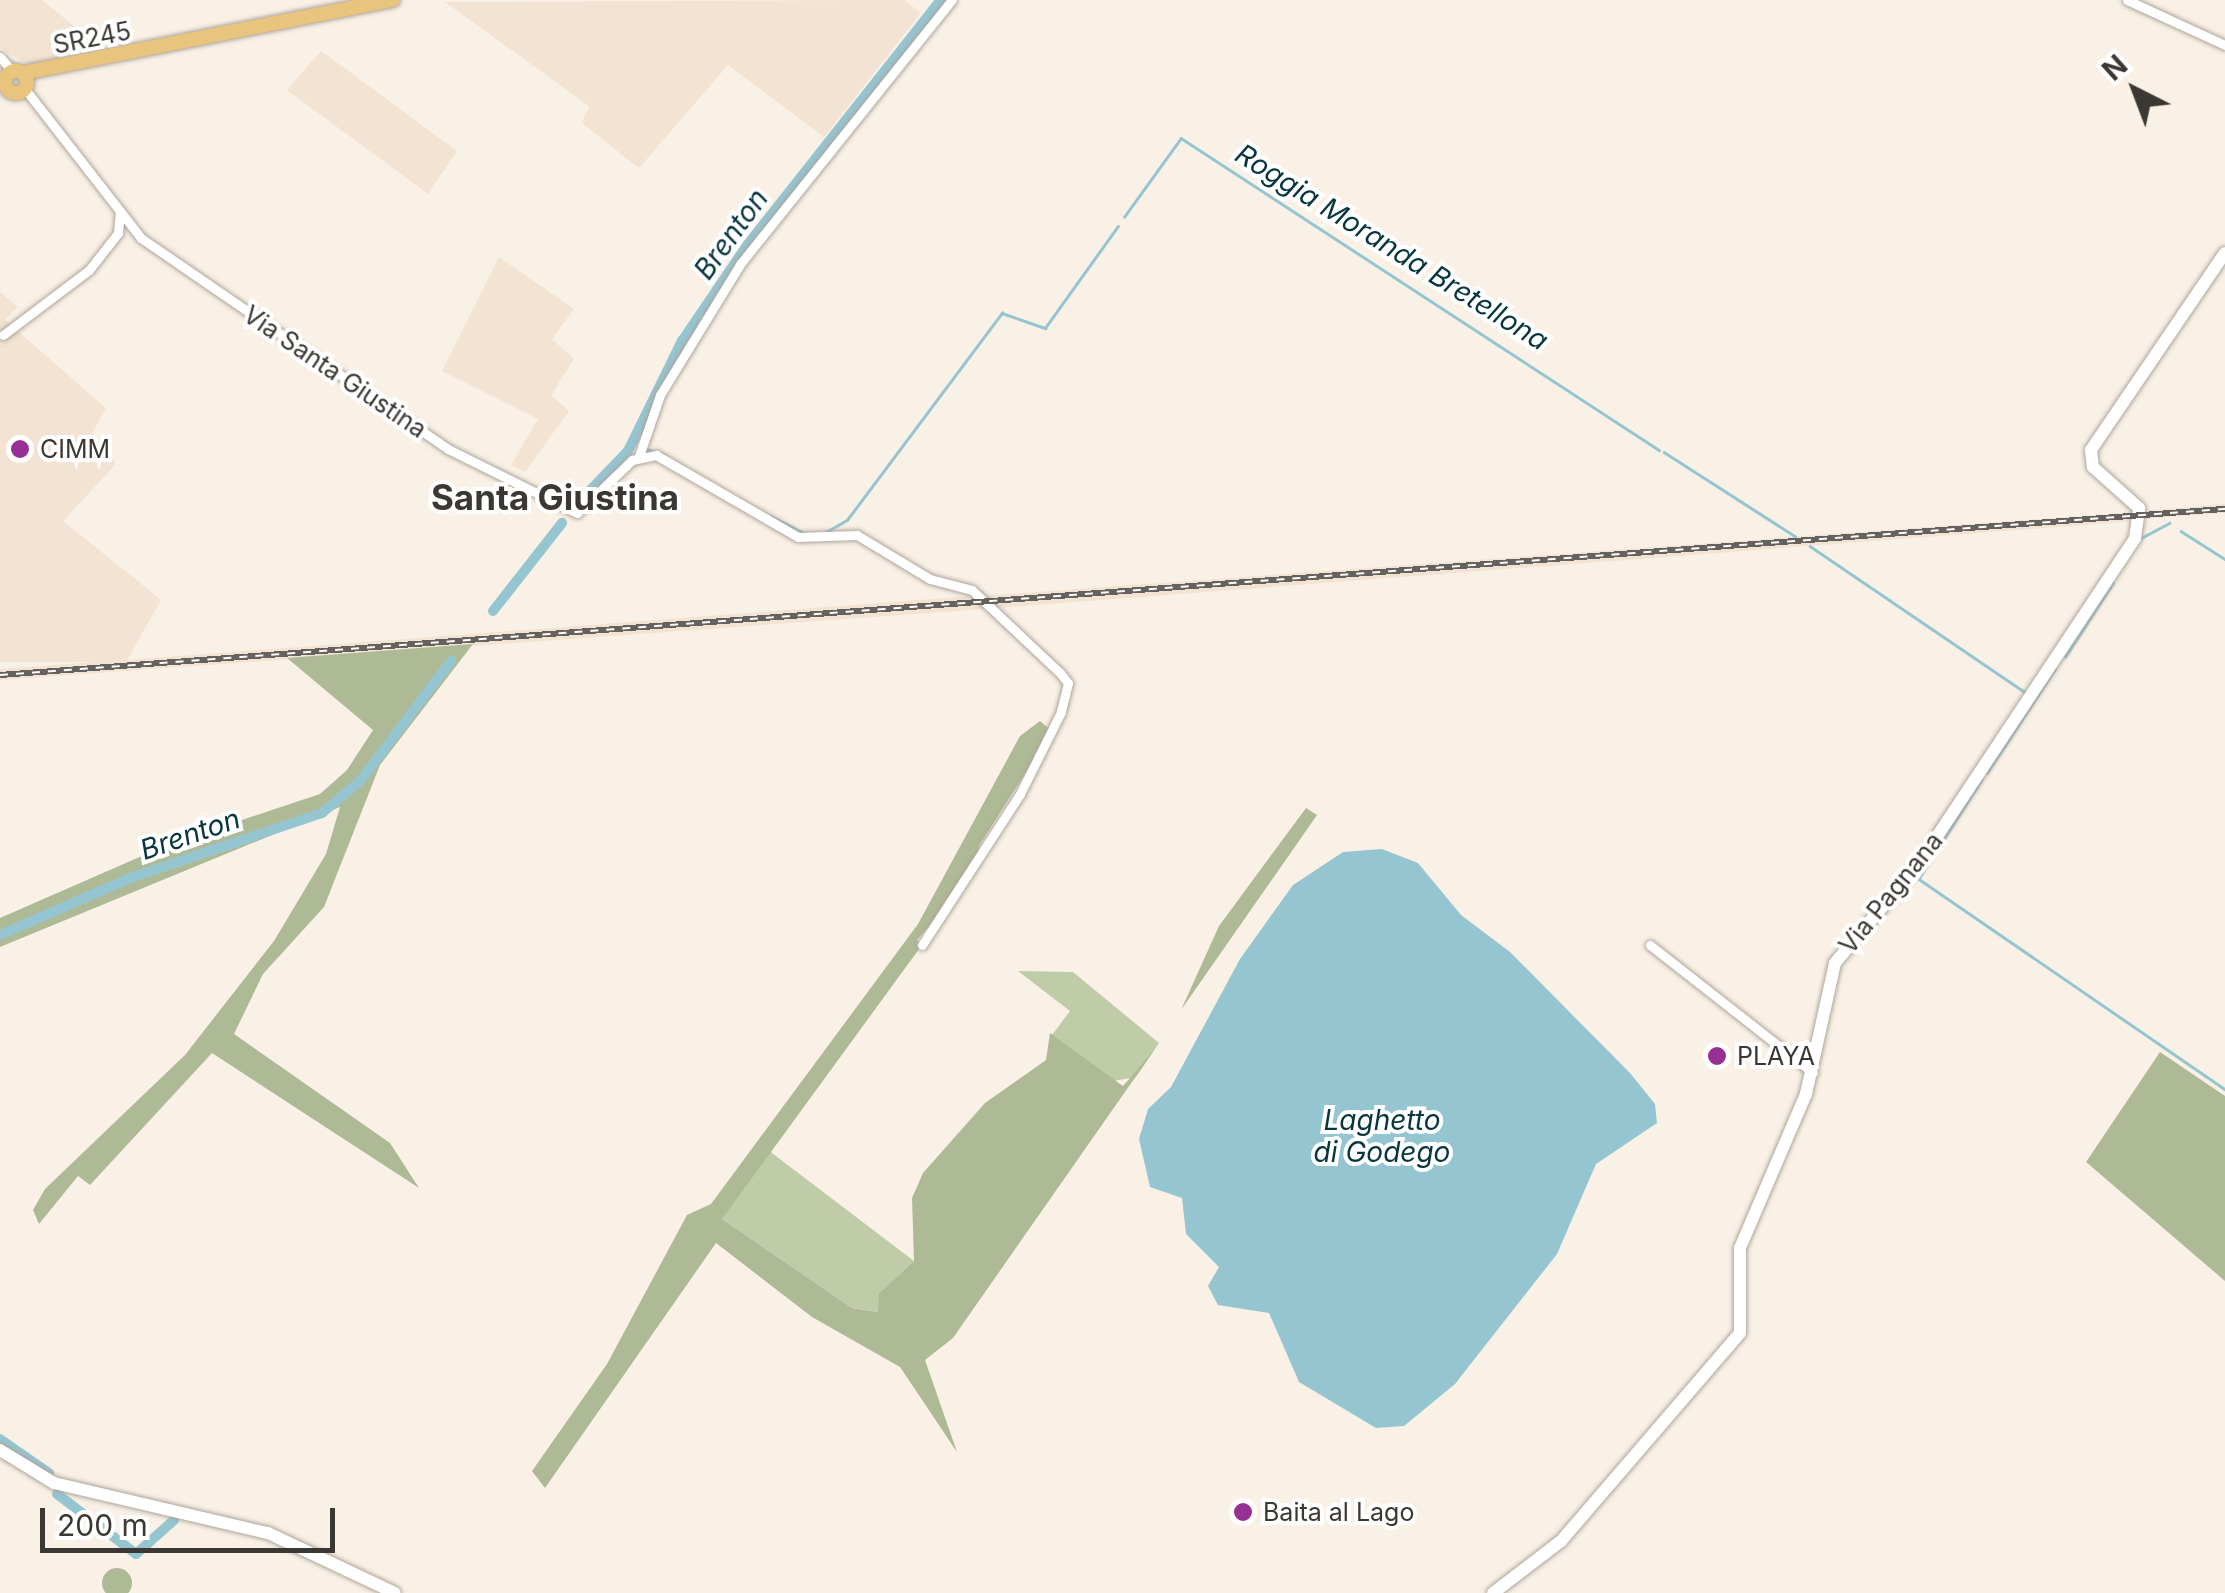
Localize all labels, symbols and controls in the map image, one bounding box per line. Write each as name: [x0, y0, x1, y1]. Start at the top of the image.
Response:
street label: SR245: [51, 16, 133, 60]
north arrow: [2085, 40, 2185, 140]
text: N: [2096, 48, 2134, 87]
water label: Roggia Moranda Bretellona: [1229, 137, 1555, 357]
water label: Brenton: [687, 182, 775, 286]
street label: Via Santa Giustina: [238, 300, 432, 444]
place label: CIMM: [40, 434, 110, 464]
marker: CIMM: [9, 438, 31, 460]
district label: Santa Giustina: [431, 476, 679, 518]
water label: Brenton: [136, 801, 244, 867]
street label: Via Pagnana: [1833, 826, 1949, 960]
place label: PLAYA: [1737, 1041, 1815, 1071]
marker: PLAYA: [1706, 1045, 1728, 1067]
water label: Laghetto di Godego: [1314, 1103, 1450, 1169]
scale bar: [45, 1488, 340, 1550]
place label: Baita al Lago: [1263, 1497, 1414, 1527]
marker: Baita al Lago: [1232, 1501, 1254, 1523]
text: 200 m: [57, 1507, 148, 1543]

